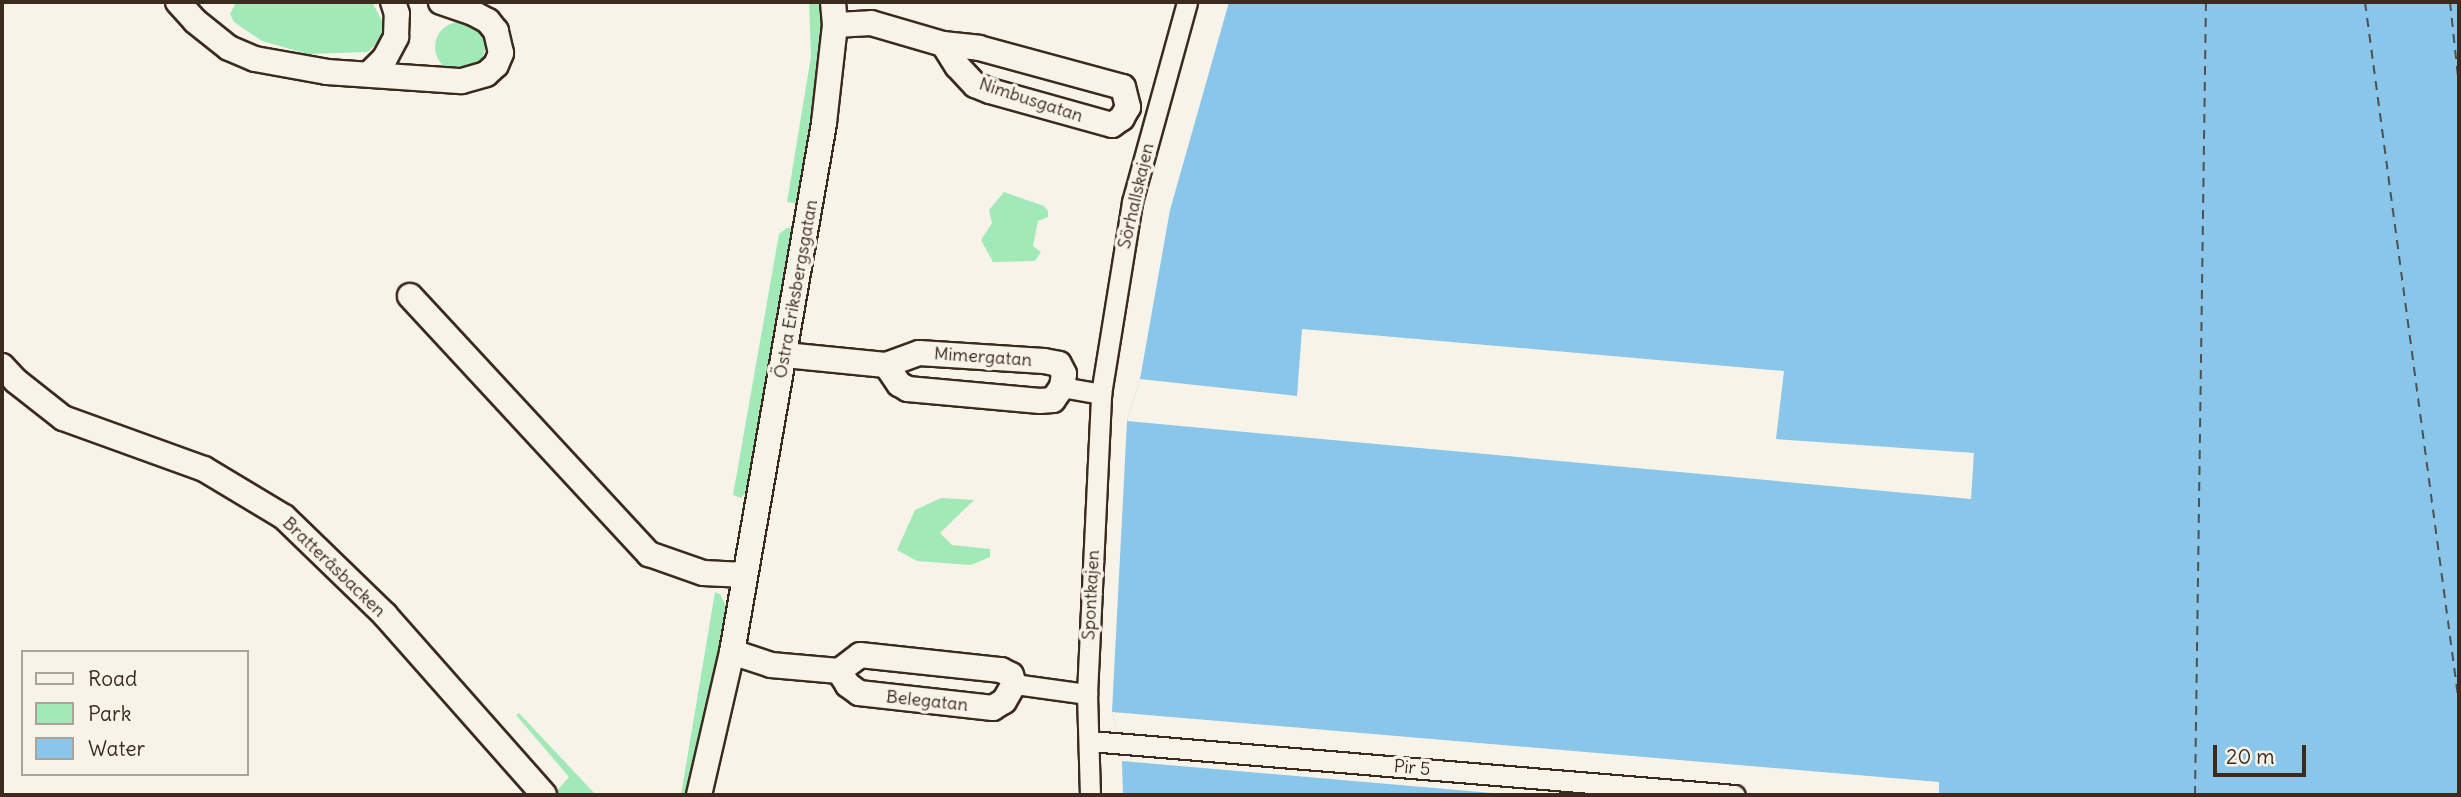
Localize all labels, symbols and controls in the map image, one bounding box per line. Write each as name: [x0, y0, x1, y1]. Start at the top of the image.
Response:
street label: Nimbusgatan: [976, 73, 1086, 127]
street label: Sörhallskajen: [1113, 141, 1159, 251]
street label: Östra Eriksbergsgatan: [770, 198, 822, 380]
street label: Mimergatan: [933, 343, 1033, 371]
street label: Bratteråsbacken: [278, 512, 390, 622]
street label: Spontkajen: [1078, 549, 1104, 641]
legend: [21, 650, 248, 776]
text: Road: [88, 665, 137, 692]
street label: Belegatan: [885, 686, 969, 716]
text: Park: [88, 700, 131, 727]
scale bar: [2216, 730, 2309, 774]
text: Water: [88, 735, 145, 762]
text: 20 m: [2226, 743, 2275, 770]
street label: Pir 5: [1393, 756, 1431, 780]

